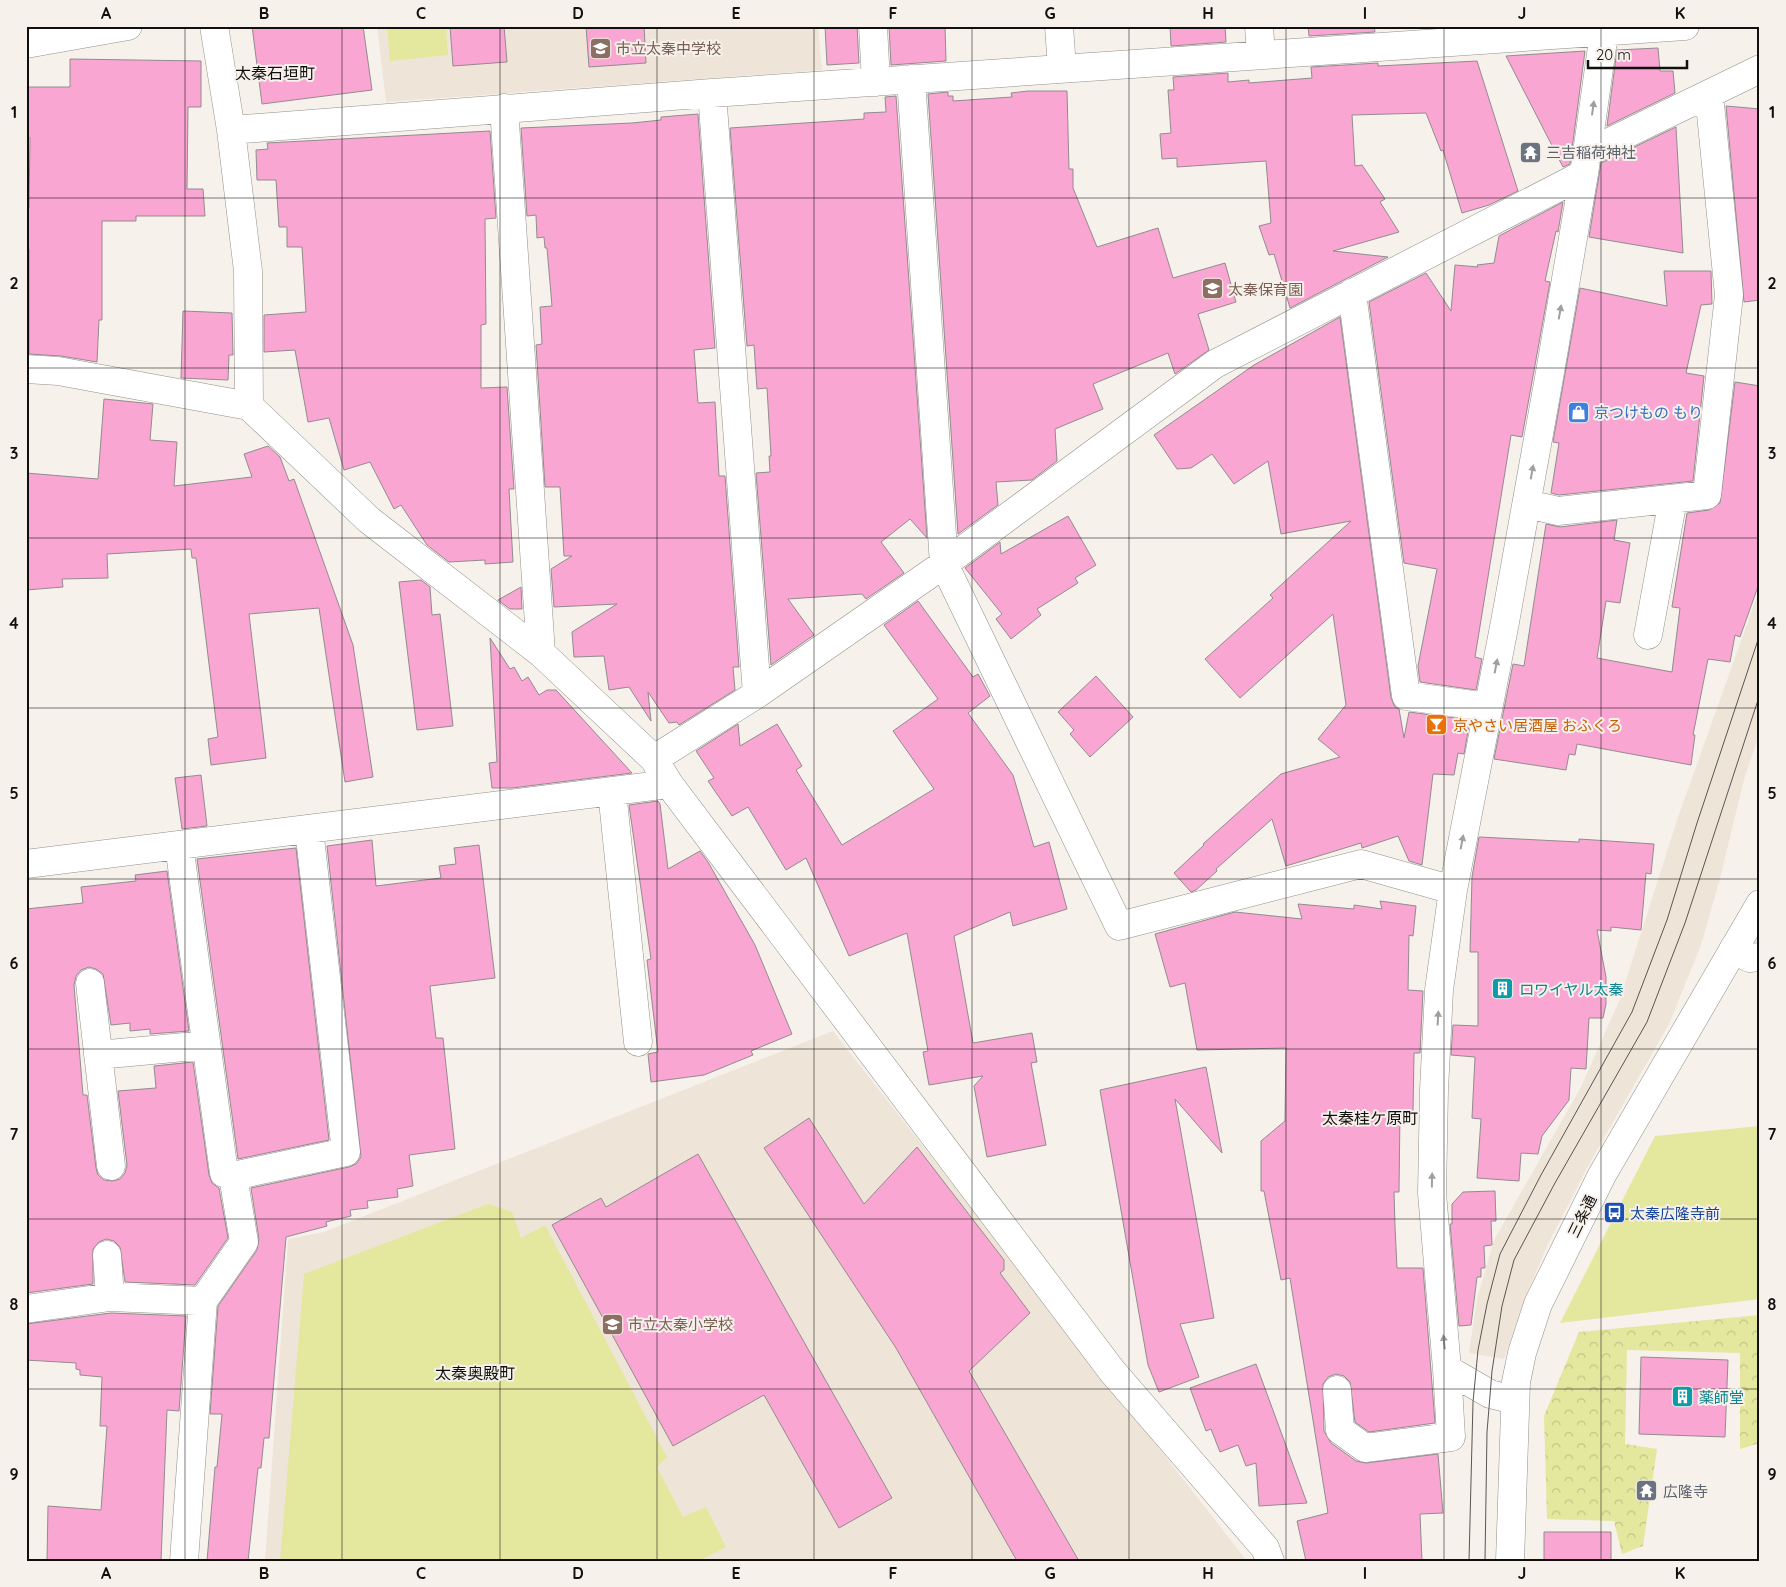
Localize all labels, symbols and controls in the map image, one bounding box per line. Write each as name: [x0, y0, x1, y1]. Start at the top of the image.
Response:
text: A: [101, 3, 112, 23]
text: B: [259, 3, 269, 23]
text: C: [416, 3, 426, 23]
text: D: [572, 3, 584, 23]
text: E: [731, 3, 741, 23]
text: F: [889, 3, 898, 23]
text: G: [1044, 3, 1056, 23]
text: H: [1202, 3, 1214, 23]
text: I: [1363, 3, 1367, 23]
text: J: [1518, 3, 1526, 23]
text: K: [1675, 3, 1685, 23]
school or university icon: 市立太秦中学校: [588, 36, 612, 60]
scale bar: [1588, 38, 1687, 70]
place label: 市立太秦中学校: [616, 39, 721, 58]
text: 20 m: [1596, 45, 1631, 64]
district label: 太秦石垣町: [235, 63, 315, 83]
one-way arrow: [1590, 100, 1598, 116]
text: 1: [11, 102, 17, 122]
text: 1: [1769, 102, 1775, 122]
temple icon: 三吉稲荷神社: [1518, 140, 1542, 164]
place label: 三吉稲荷神社: [1546, 143, 1636, 162]
text: 2: [9, 273, 19, 293]
text: 2: [1767, 273, 1777, 293]
school or university icon: 太秦保育園: [1200, 277, 1224, 301]
place label: 太秦保育園: [1228, 280, 1303, 299]
one-way arrow: [1557, 303, 1565, 319]
shop icon: 京つけもの もり: [1566, 400, 1590, 424]
place label: 京つけもの もり: [1594, 403, 1703, 422]
text: 3: [10, 443, 18, 463]
text: 3: [1768, 443, 1776, 463]
one-way arrow: [1529, 463, 1537, 479]
text: 4: [9, 613, 19, 633]
text: 4: [1767, 613, 1777, 633]
one-way arrow: [1493, 657, 1501, 673]
bar icon: 京やさい居酒屋 おふくろ: [1425, 713, 1449, 737]
place label: 京やさい居酒屋 おふくろ: [1453, 716, 1622, 735]
text: 5: [9, 783, 19, 803]
text: 5: [1767, 783, 1777, 803]
one-way arrow: [1458, 835, 1466, 850]
text: 6: [10, 953, 19, 973]
text: 6: [1768, 953, 1777, 973]
building icon: ロワイヤル太秦: [1491, 977, 1515, 1001]
place label: ロワイヤル太秦: [1519, 980, 1624, 999]
one-way arrow: [1434, 1010, 1442, 1026]
district label: 太秦桂ケ原町: [1322, 1108, 1418, 1128]
text: 7: [10, 1124, 19, 1144]
text: 7: [1768, 1124, 1777, 1144]
one-way arrow: [1428, 1172, 1436, 1188]
street label: 三条通: [1564, 1192, 1600, 1240]
bus stop icon: 太秦広隆寺前: [1602, 1201, 1626, 1225]
place label: 太秦広隆寺前: [1630, 1204, 1720, 1223]
text: 8: [10, 1294, 19, 1314]
text: 8: [1768, 1294, 1777, 1314]
school or university icon: 市立太秦小学校: [600, 1312, 624, 1336]
place label: 市立太秦小学校: [628, 1315, 733, 1334]
one-way arrow: [1440, 1334, 1448, 1350]
district label: 太秦奥殿町: [435, 1363, 515, 1383]
building icon: 薬師堂: [1671, 1385, 1695, 1409]
place label: 薬師堂: [1699, 1388, 1744, 1407]
text: 9: [9, 1464, 19, 1484]
text: 9: [1767, 1464, 1777, 1484]
temple icon: 広隆寺: [1635, 1479, 1659, 1503]
place label: 広隆寺: [1663, 1482, 1708, 1501]
text: A: [101, 1563, 112, 1583]
text: B: [259, 1563, 269, 1583]
text: C: [416, 1563, 426, 1583]
text: D: [572, 1563, 584, 1583]
text: E: [731, 1563, 741, 1583]
text: F: [889, 1563, 898, 1583]
text: G: [1044, 1563, 1056, 1583]
text: H: [1202, 1563, 1214, 1583]
text: I: [1363, 1563, 1367, 1583]
text: J: [1518, 1563, 1526, 1583]
text: K: [1675, 1563, 1685, 1583]

